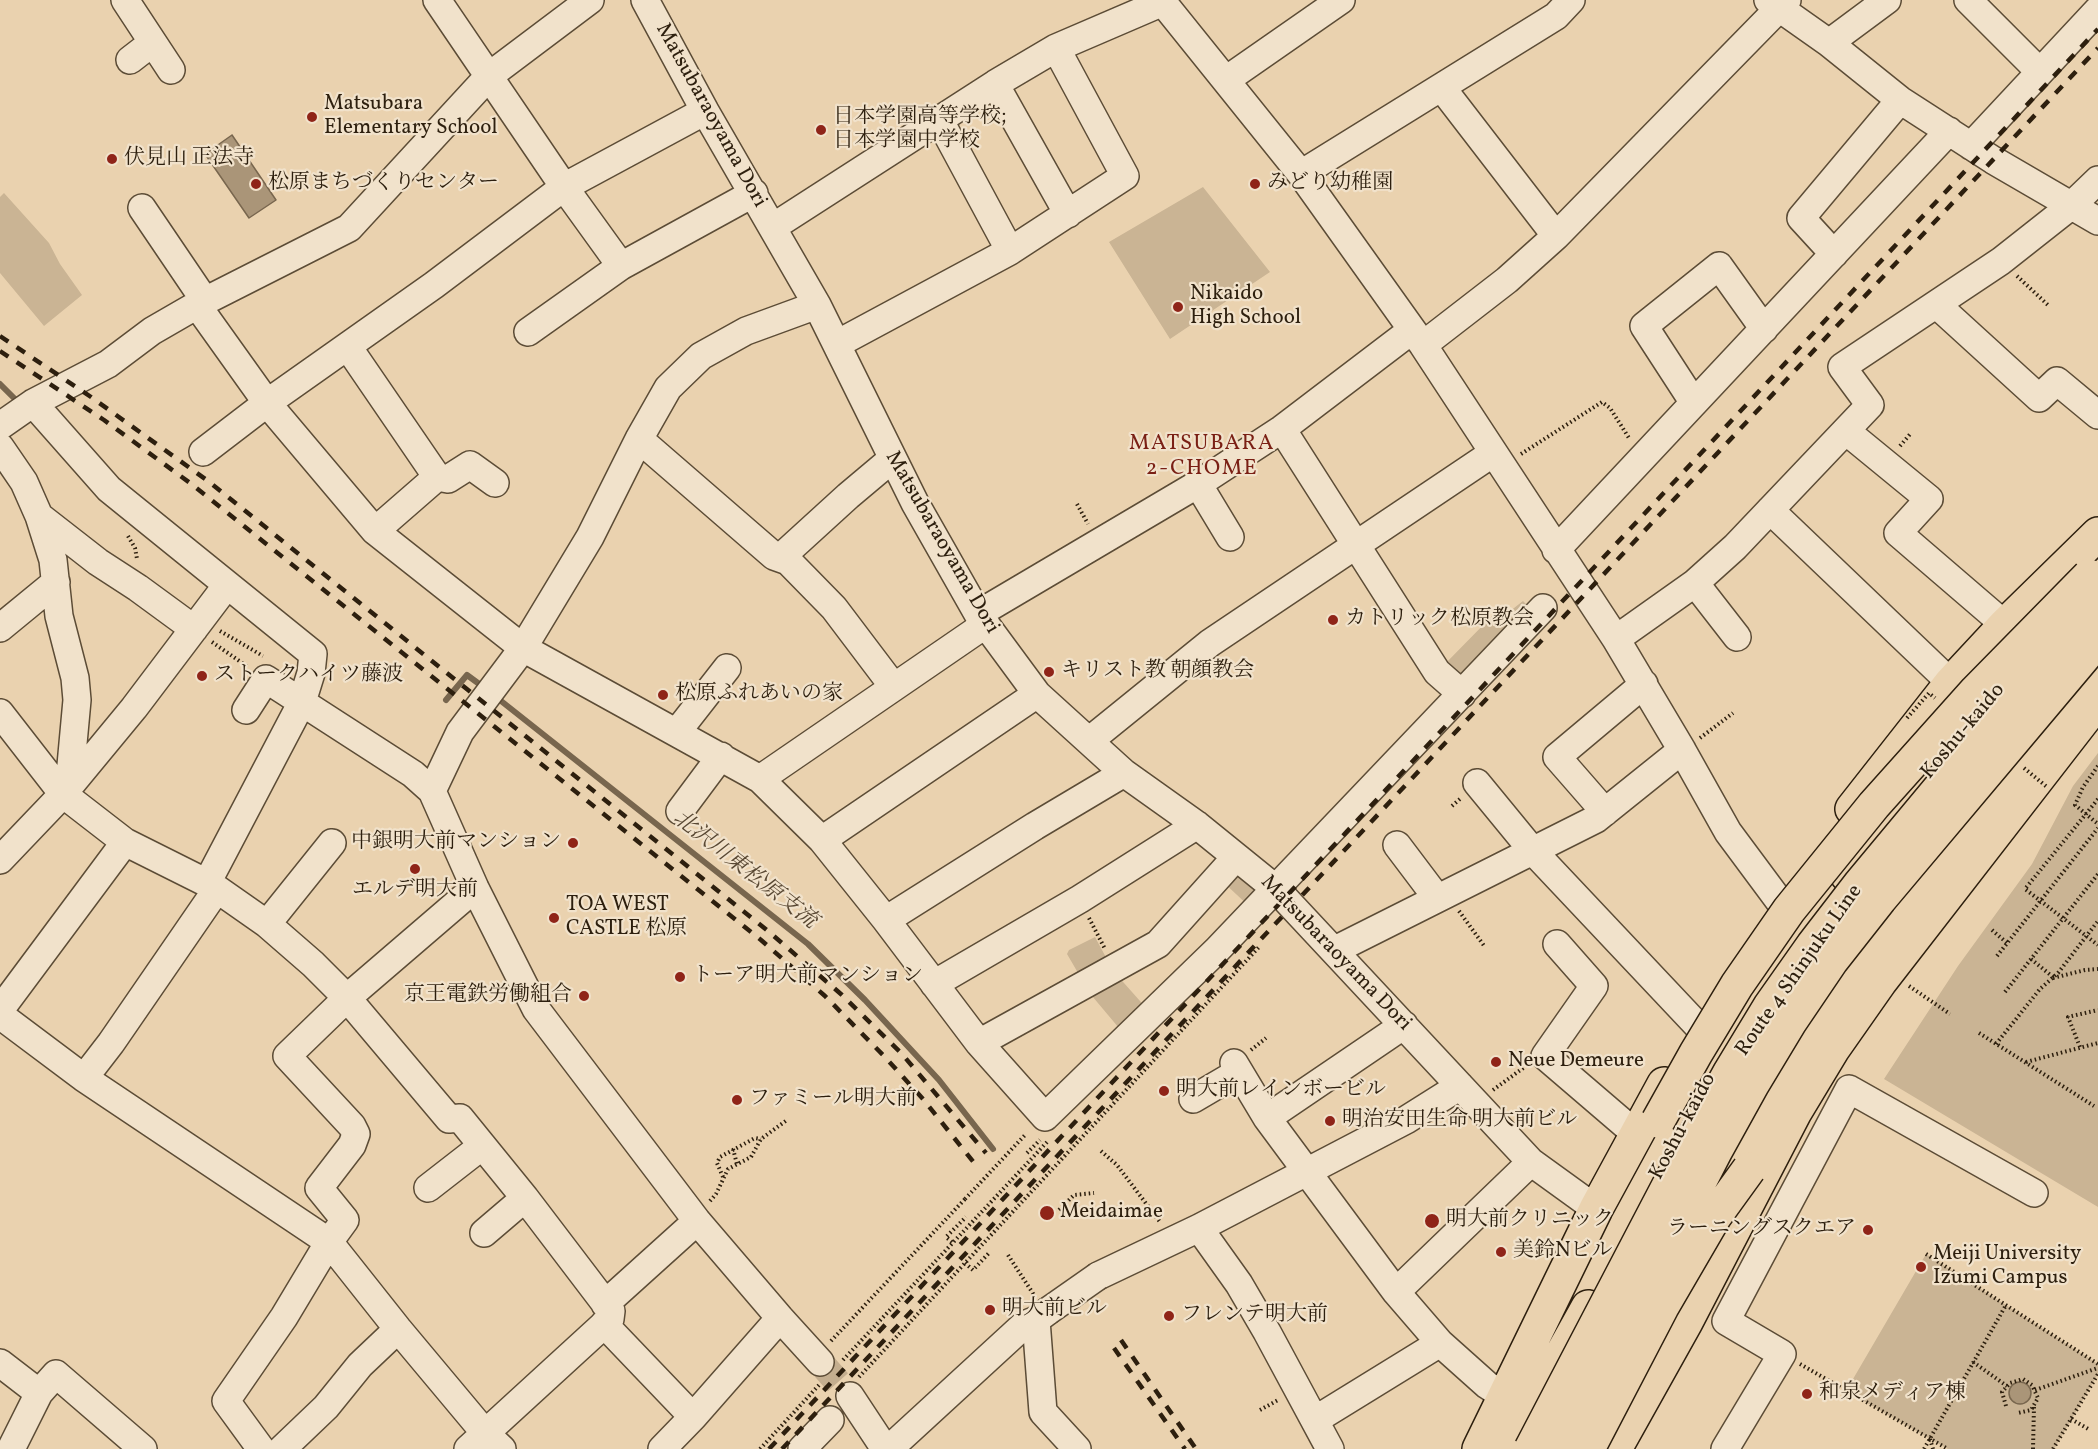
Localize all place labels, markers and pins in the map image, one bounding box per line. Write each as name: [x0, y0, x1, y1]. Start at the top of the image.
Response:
place label: Matsubara Elementary School: [324, 92, 498, 142]
place label: 日本学園高等学校; 日本学園中学校: [833, 105, 1006, 155]
marker: Matsubara Elementary School: [305, 110, 319, 124]
marker: 日本学園高等学校; 日本学園中学校: [814, 123, 828, 137]
place label: 伏見山 正法寺: [124, 146, 254, 172]
marker: 伏見山 正法寺: [105, 152, 119, 166]
place label: 松原まちづくりセンター: [268, 171, 499, 197]
place label: みどり幼稚園: [1267, 171, 1393, 197]
marker: 松原まちづくりセンター: [249, 177, 263, 191]
marker: みどり幼稚園: [1248, 177, 1262, 191]
place label: Nikaido High School: [1190, 282, 1301, 332]
marker: Nikaido High School: [1171, 300, 1185, 314]
place label: カトリック松原教会: [1345, 607, 1534, 633]
marker: カトリック松原教会: [1326, 613, 1340, 627]
place label: キリスト教 朝顔教会: [1061, 659, 1254, 685]
place label: ストークハイツ藤波: [214, 663, 403, 689]
marker: キリスト教 朝顔教会: [1042, 665, 1056, 679]
marker: ストークハイツ藤波: [195, 669, 209, 683]
place label: 松原ふれあいの家: [675, 682, 843, 708]
marker: 松原ふれあいの家: [656, 688, 670, 702]
place label: 中銀明大前マンション: [351, 830, 561, 856]
marker: 中銀明大前マンション: [566, 836, 580, 850]
marker: エルデ明大前: [408, 862, 422, 876]
place label: エルデ明大前: [352, 878, 478, 904]
place label: TOA WEST CASTLE 松原: [566, 893, 687, 943]
marker: TOA WEST CASTLE 松原: [547, 911, 561, 925]
place label: トーア明大前マンション: [692, 964, 923, 990]
marker: トーア明大前マンション: [673, 970, 687, 984]
place label: 京王電鉄労働組合: [404, 983, 572, 1009]
marker: 京王電鉄労働組合: [577, 989, 591, 1003]
place label: Neue Demeure: [1508, 1049, 1644, 1075]
marker: Neue Demeure: [1489, 1055, 1503, 1069]
place label: 明大前レインボービル: [1176, 1078, 1386, 1104]
marker: 明大前レインボービル: [1157, 1084, 1171, 1098]
place label: ファミール明大前: [749, 1087, 917, 1113]
marker: ファミール明大前: [730, 1093, 744, 1107]
place label: 明治安田生命 明大前ビル: [1342, 1108, 1577, 1134]
marker: 明治安田生命 明大前ビル: [1323, 1114, 1337, 1128]
place label: Meidaimae: [1060, 1200, 1163, 1226]
marker: Meidaimae: [1038, 1204, 1056, 1222]
place label: 明大前クリニック: [1446, 1208, 1614, 1234]
marker: 明大前クリニック: [1423, 1212, 1441, 1230]
place label: ラーニングスクエア: [1667, 1217, 1856, 1243]
marker: ラーニングスクエア: [1861, 1223, 1875, 1237]
place label: 美鈴Nビル: [1513, 1239, 1613, 1265]
place label: Meiji University Izumi Campus: [1933, 1242, 2081, 1292]
marker: 美鈴Nビル: [1494, 1245, 1508, 1259]
marker: Meiji University Izumi Campus: [1914, 1260, 1928, 1274]
place label: 明大前ビル: [1002, 1297, 1107, 1323]
marker: 明大前ビル: [983, 1303, 997, 1317]
place label: フレンテ明大前: [1181, 1303, 1328, 1329]
marker: フレンテ明大前: [1162, 1309, 1176, 1323]
place label: 和泉メディア棟: [1819, 1381, 1966, 1407]
marker: 和泉メディア棟: [1800, 1387, 1814, 1401]

